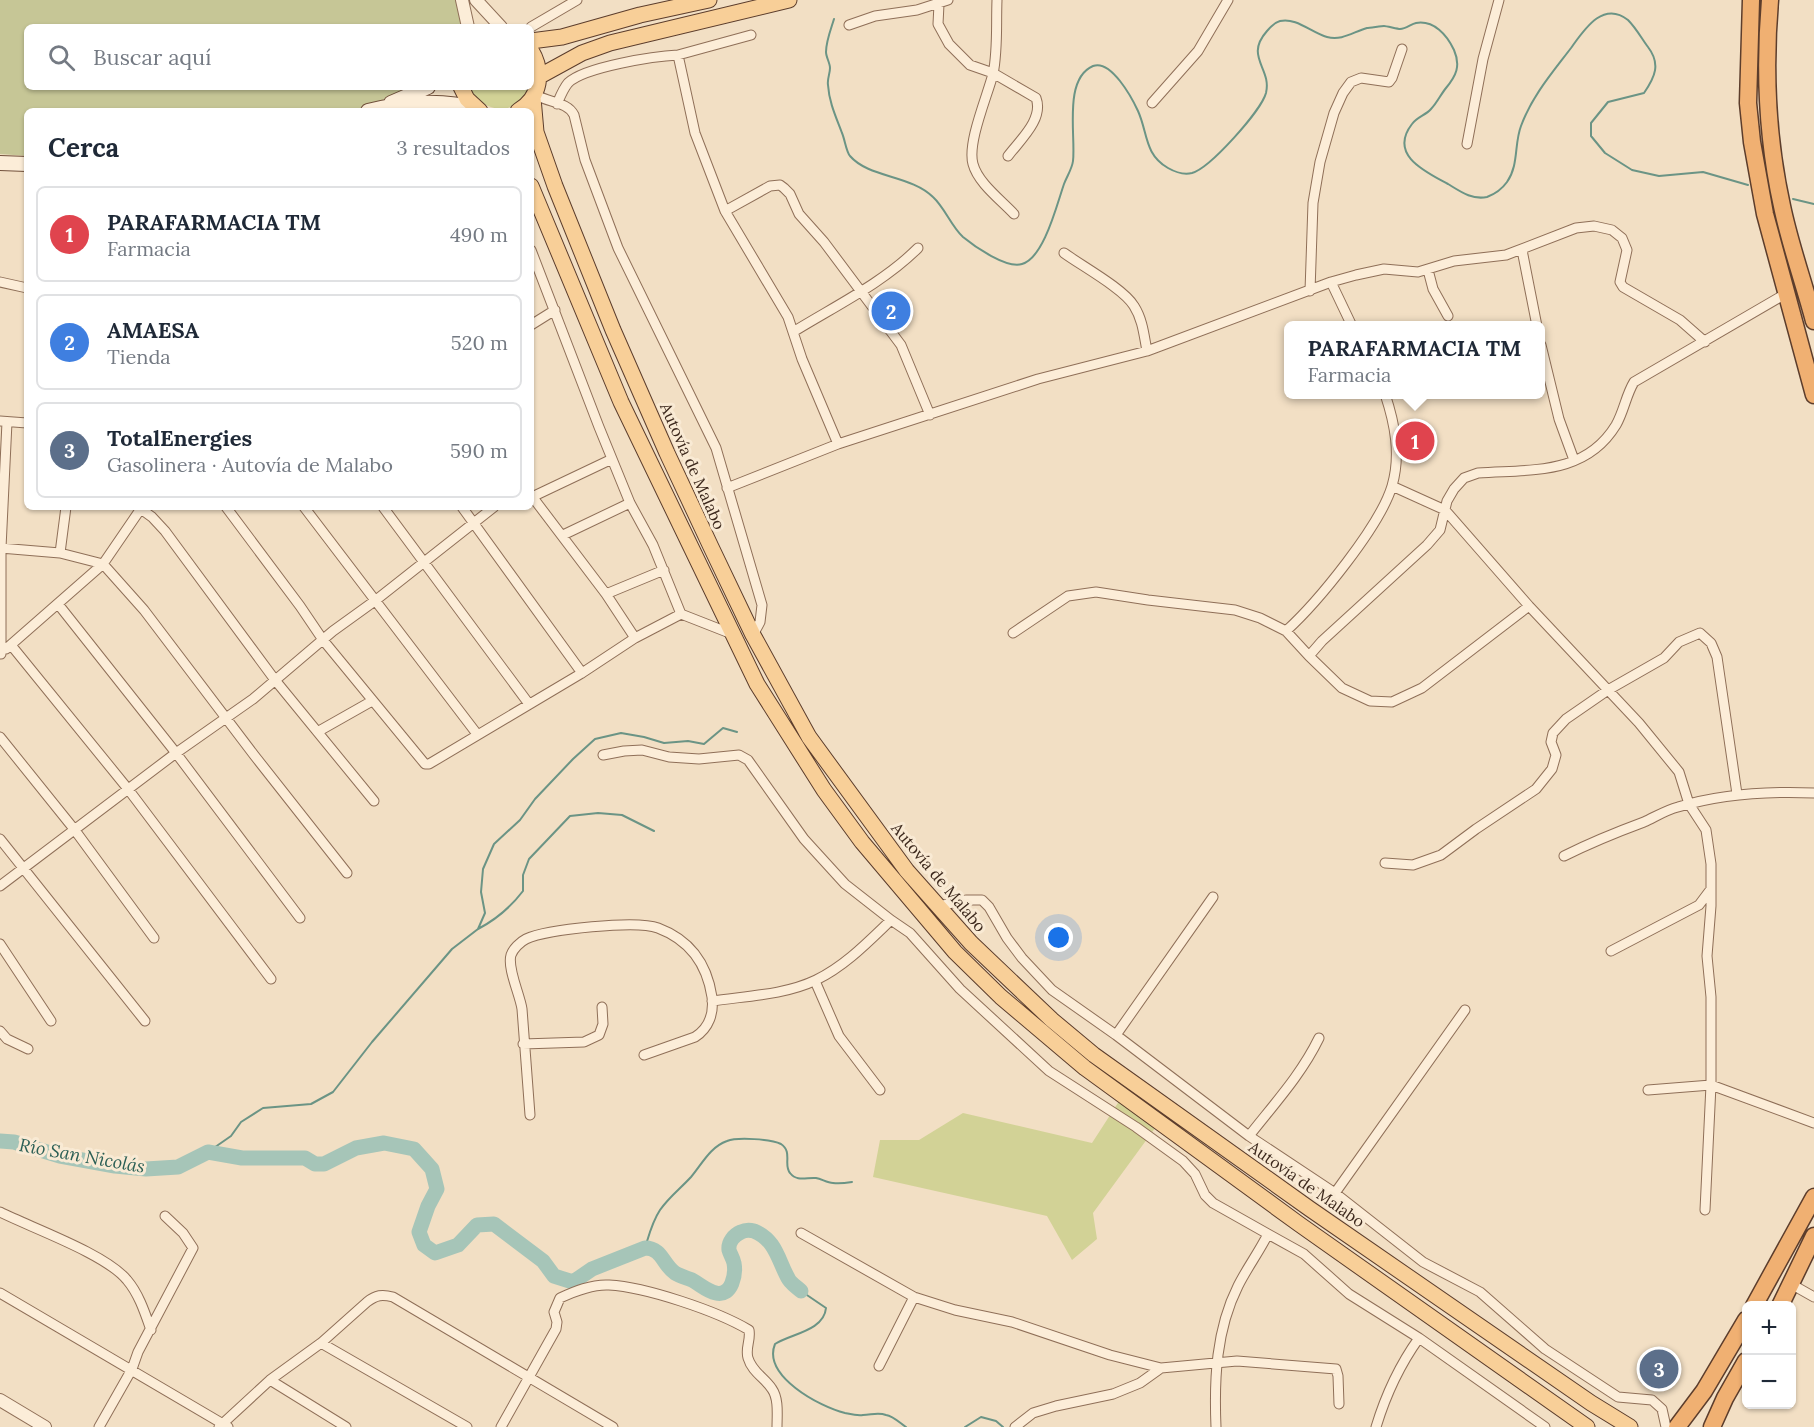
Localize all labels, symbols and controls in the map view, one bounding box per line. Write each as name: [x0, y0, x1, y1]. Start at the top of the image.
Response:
search box: [24, 24, 534, 90]
icon: search: [45, 41, 78, 74]
text: Buscar aquí: [93, 43, 211, 71]
text: Cerca: [48, 131, 119, 164]
text: 3 resultados: [397, 135, 510, 160]
text: PARAFARMACIA TM: [107, 208, 321, 236]
text: 1: [65, 222, 74, 247]
text: 490 m: [450, 222, 508, 247]
text: Farmacia: [107, 236, 191, 261]
pin: 2: [872, 288, 910, 334]
text: AMAESA: [107, 316, 199, 344]
popup: [1284, 321, 1545, 399]
text: 2: [64, 330, 75, 355]
text: 520 m: [451, 330, 508, 355]
text: PARAFARMACIA TM: [1307, 334, 1522, 362]
text: Tienda: [107, 344, 171, 369]
text: Farmacia: [1307, 362, 1391, 387]
street label: Autovía de Malabo: [656, 399, 730, 533]
pin: 1: [1396, 418, 1434, 464]
text: TotalEnergies: [107, 424, 252, 452]
text: 3: [64, 438, 75, 463]
text: 590 m: [450, 438, 508, 463]
text: Gasolinera · Autovía de Malabo: [107, 452, 393, 477]
street label: Autovía de Malabo: [887, 817, 991, 936]
your location: [1044, 923, 1073, 952]
water label: Río San Nicolás: [17, 1133, 147, 1178]
street label: Autovía de Malabo: [1244, 1136, 1369, 1231]
map controls: [1742, 1301, 1796, 1409]
button: +: [1742, 1301, 1796, 1355]
pin: 3: [1640, 1346, 1678, 1392]
button: −: [1742, 1355, 1796, 1409]

